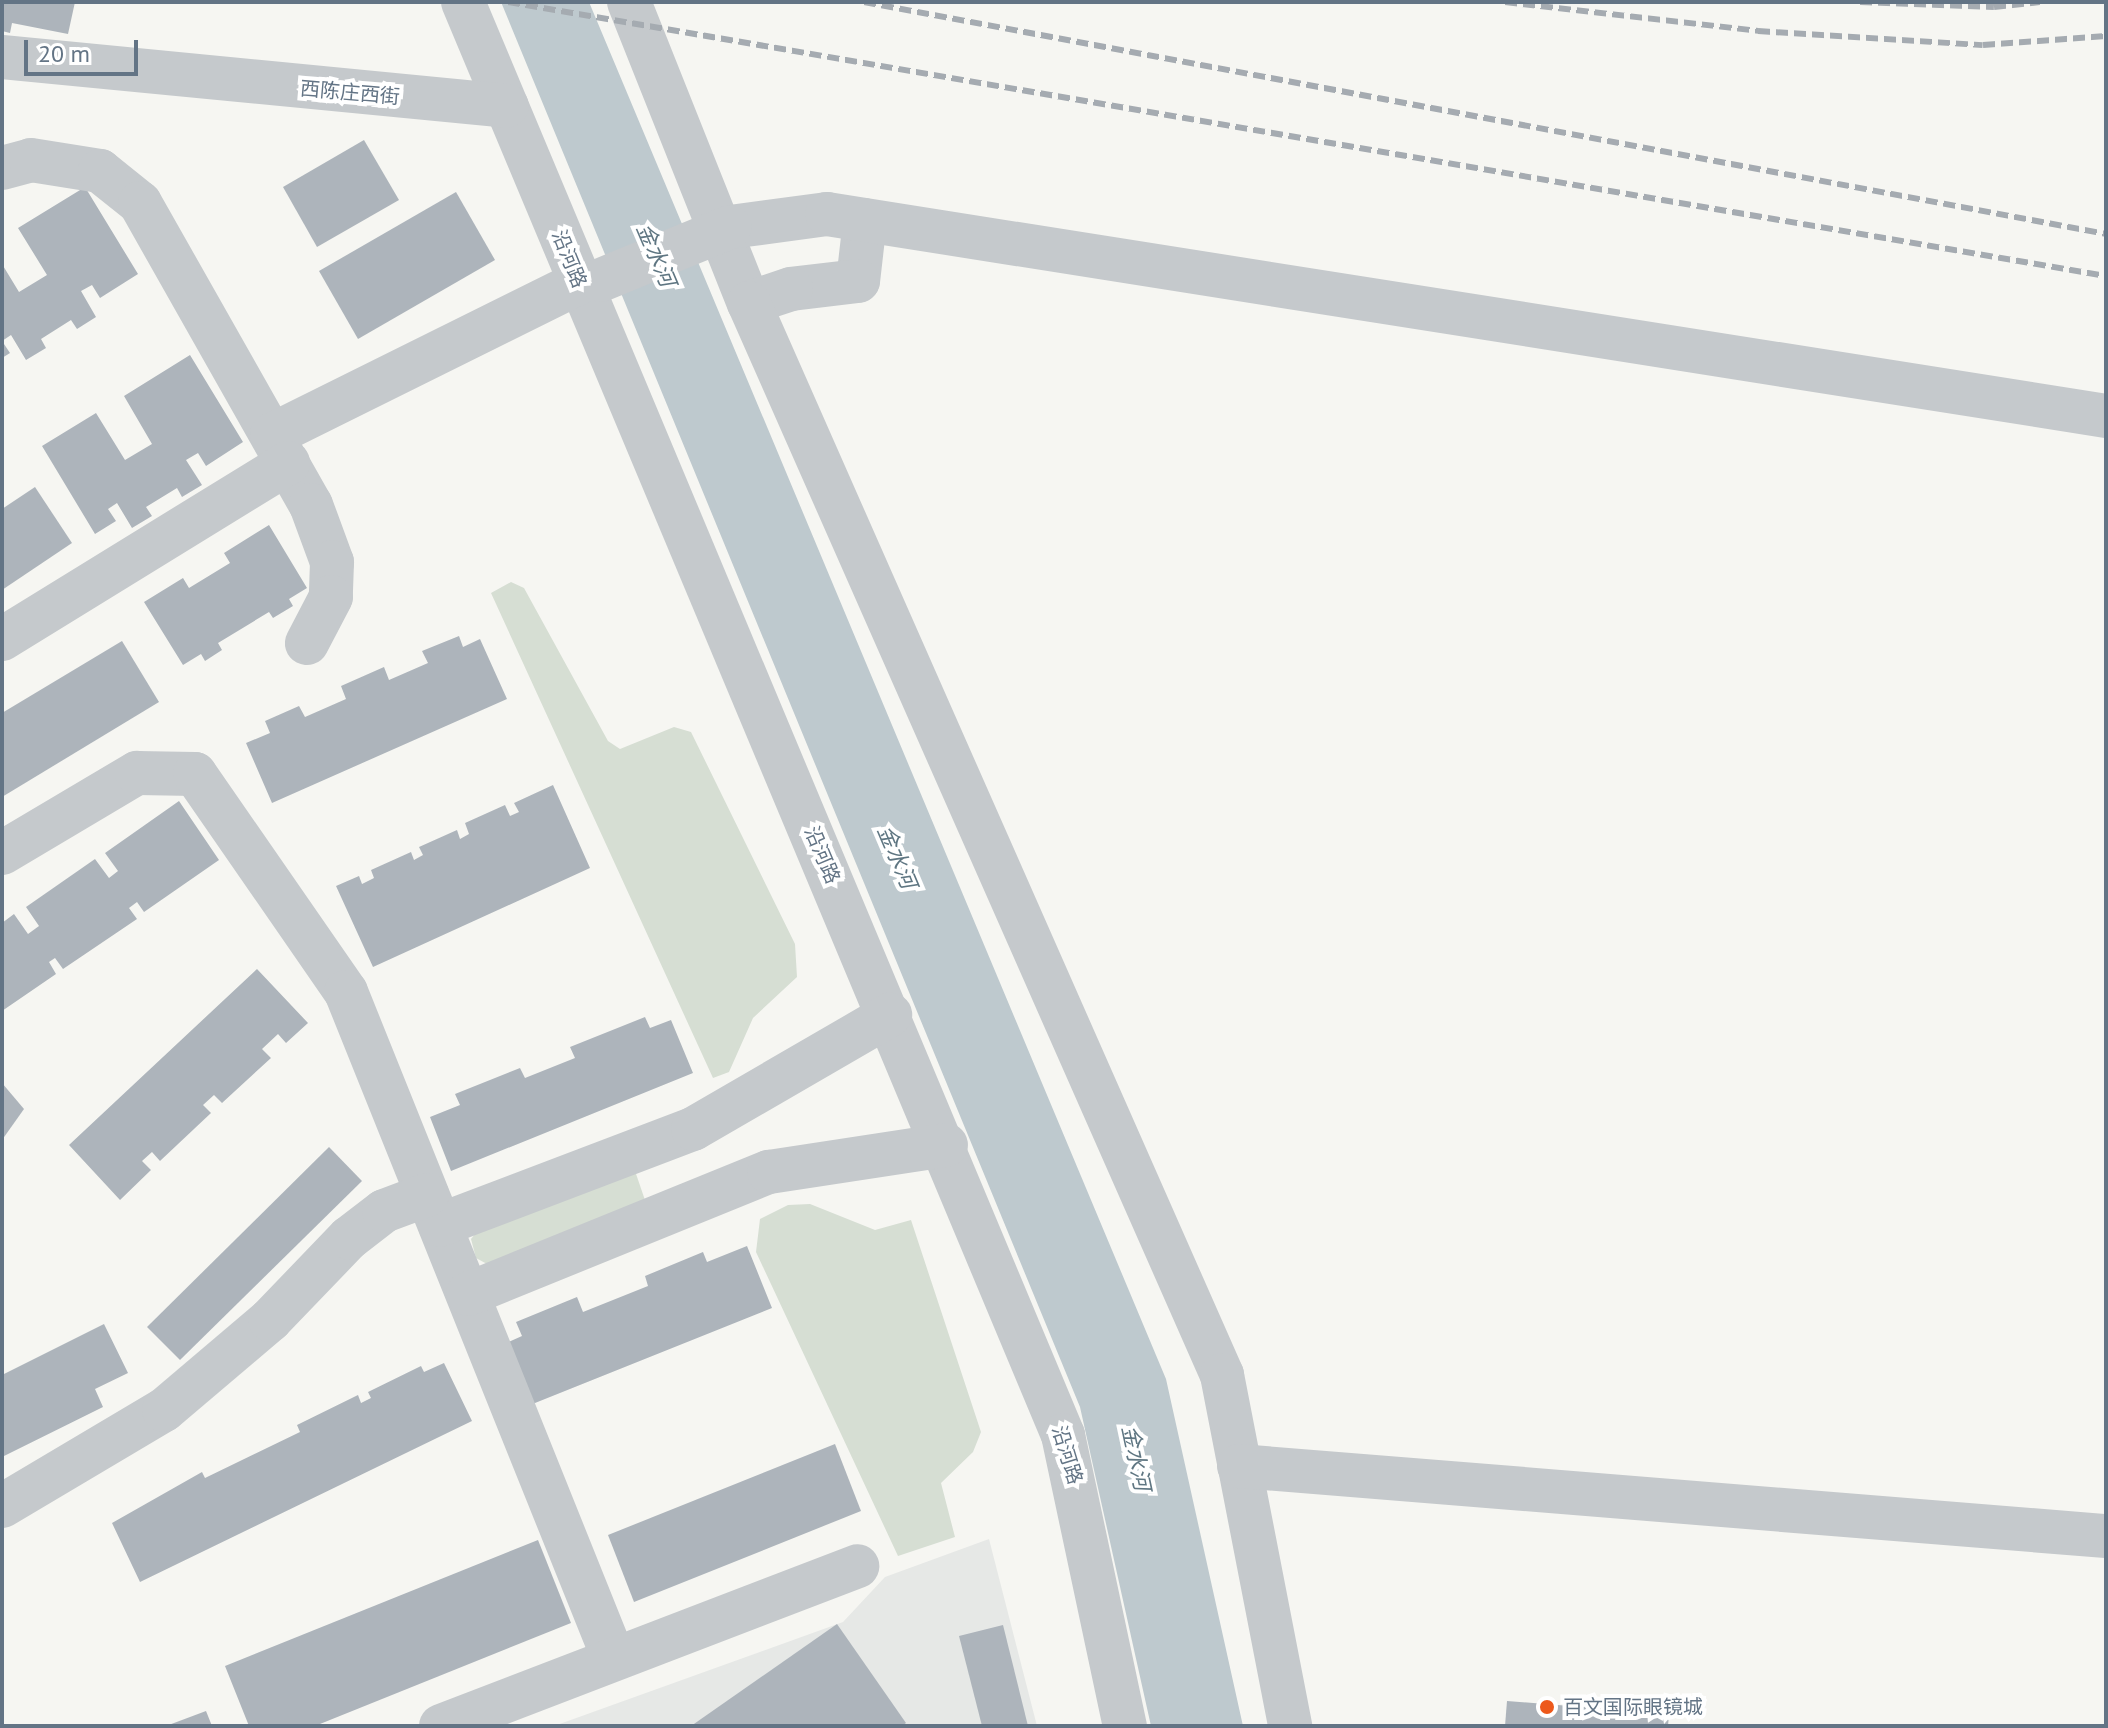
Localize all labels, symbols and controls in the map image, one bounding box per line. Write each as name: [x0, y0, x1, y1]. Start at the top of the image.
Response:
scale bar: [28, 24, 142, 74]
text: 20 m: [38, 38, 90, 69]
street label: 西陈庄西街: [299, 77, 401, 109]
water label: 金水河: [631, 219, 681, 291]
street label: 沿河路: [547, 227, 591, 291]
water label: 金水河: [872, 821, 922, 893]
street label: 沿河路: [799, 823, 845, 887]
street label: 沿河路: [1047, 1423, 1087, 1487]
water label: 金水河: [1116, 1423, 1156, 1493]
place label: 百文国际眼镜城: [1563, 1695, 1703, 1719]
marker: 百文国际眼镜城: [1538, 1698, 1556, 1716]

